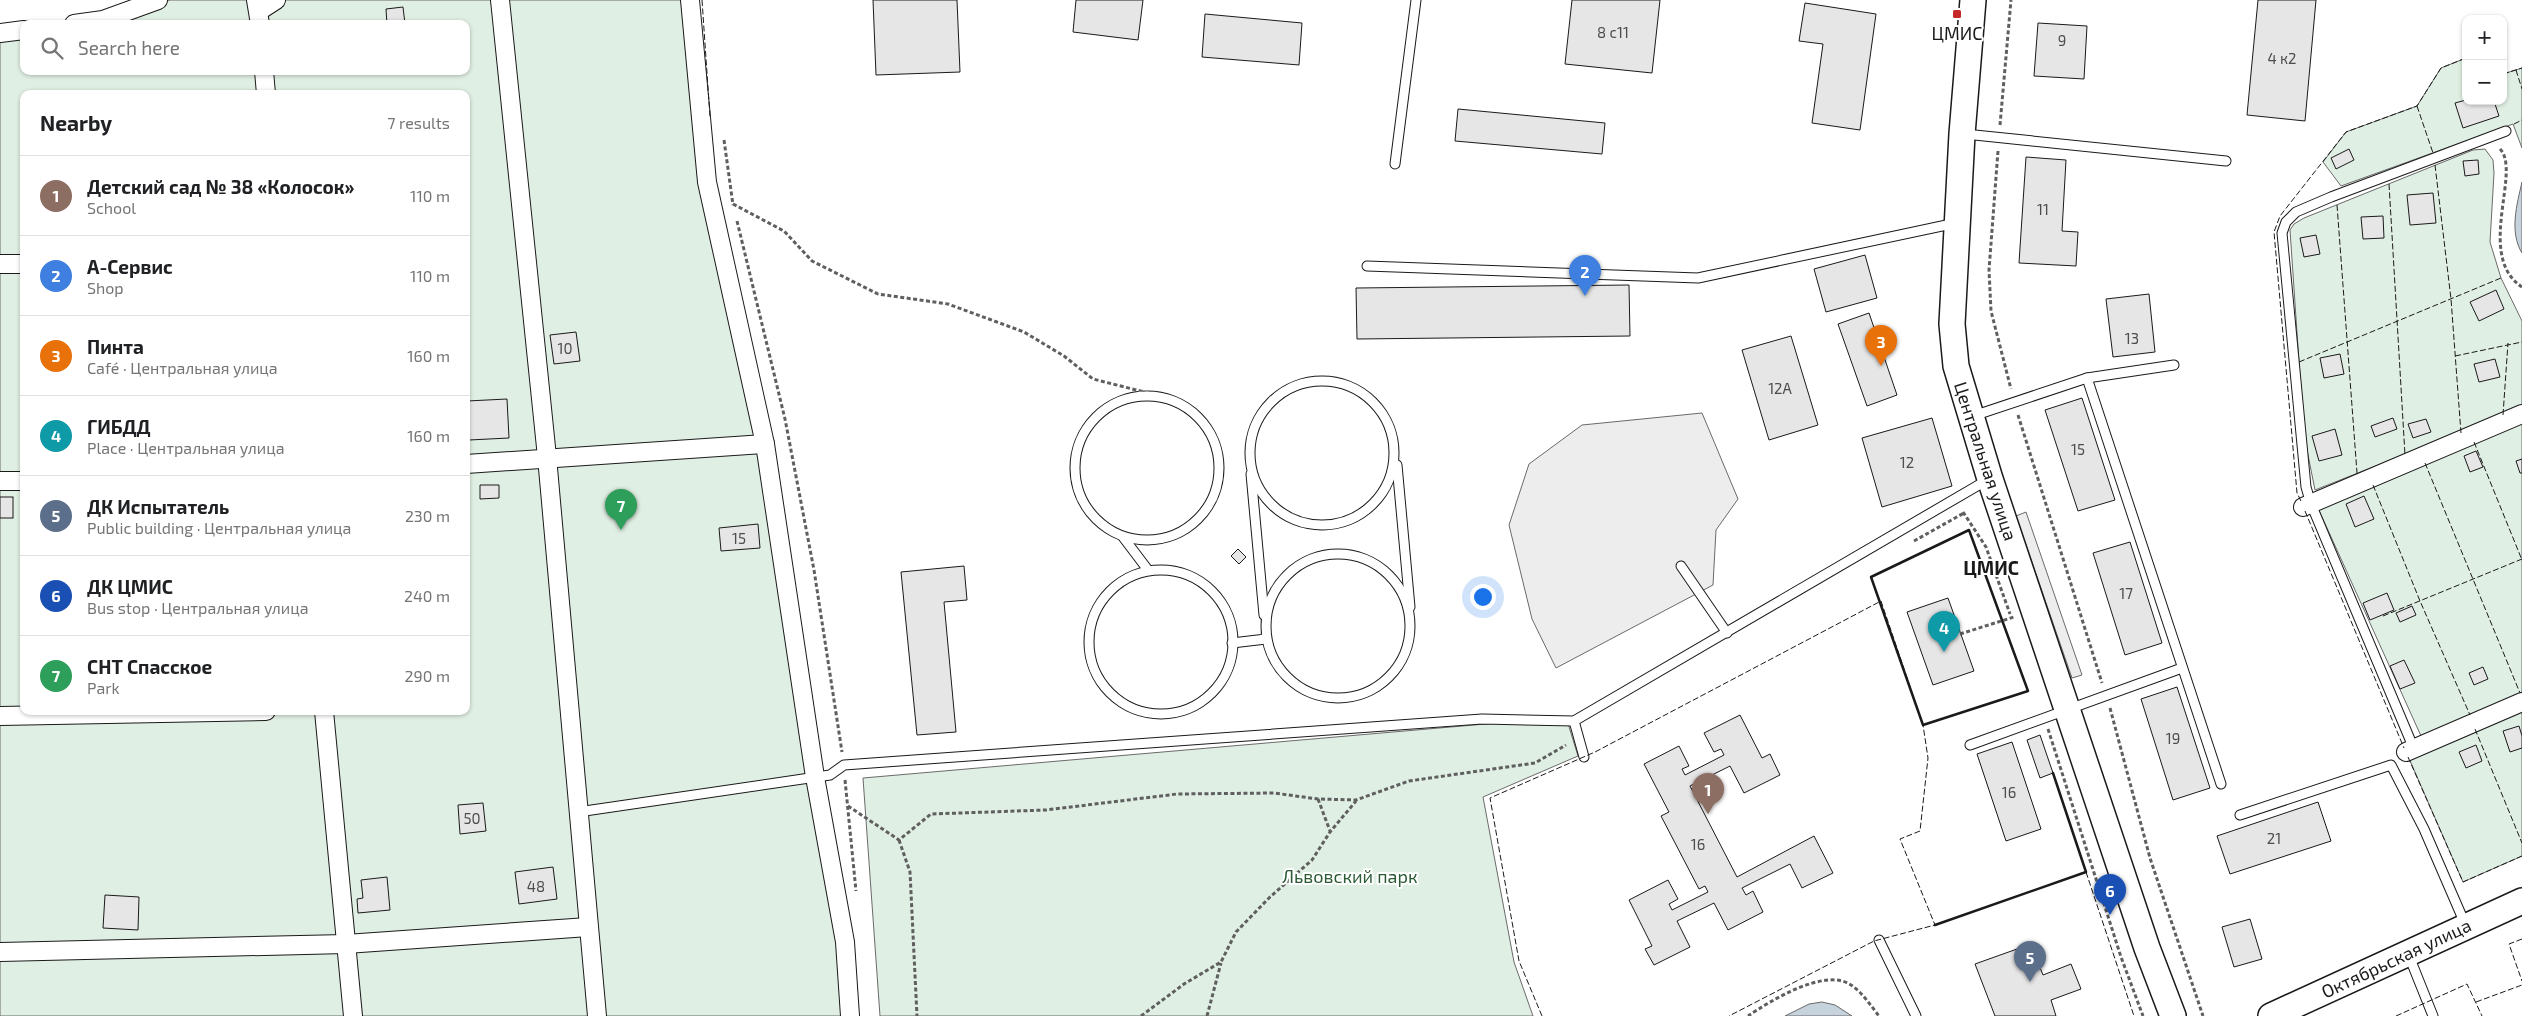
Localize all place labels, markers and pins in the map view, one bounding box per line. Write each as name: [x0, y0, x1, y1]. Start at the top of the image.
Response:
marker: ЦМИС: [1951, 8, 1963, 20]
place label: ЦМИС: [1932, 22, 1982, 44]
pin: 2: [1569, 255, 1601, 296]
pin: 3: [1865, 325, 1897, 366]
pin: 7: [605, 489, 637, 530]
pin: 4: [1928, 611, 1960, 652]
pin: 1: [1692, 773, 1724, 814]
pin: 6: [2094, 874, 2126, 915]
pin: 5: [2014, 941, 2046, 982]

